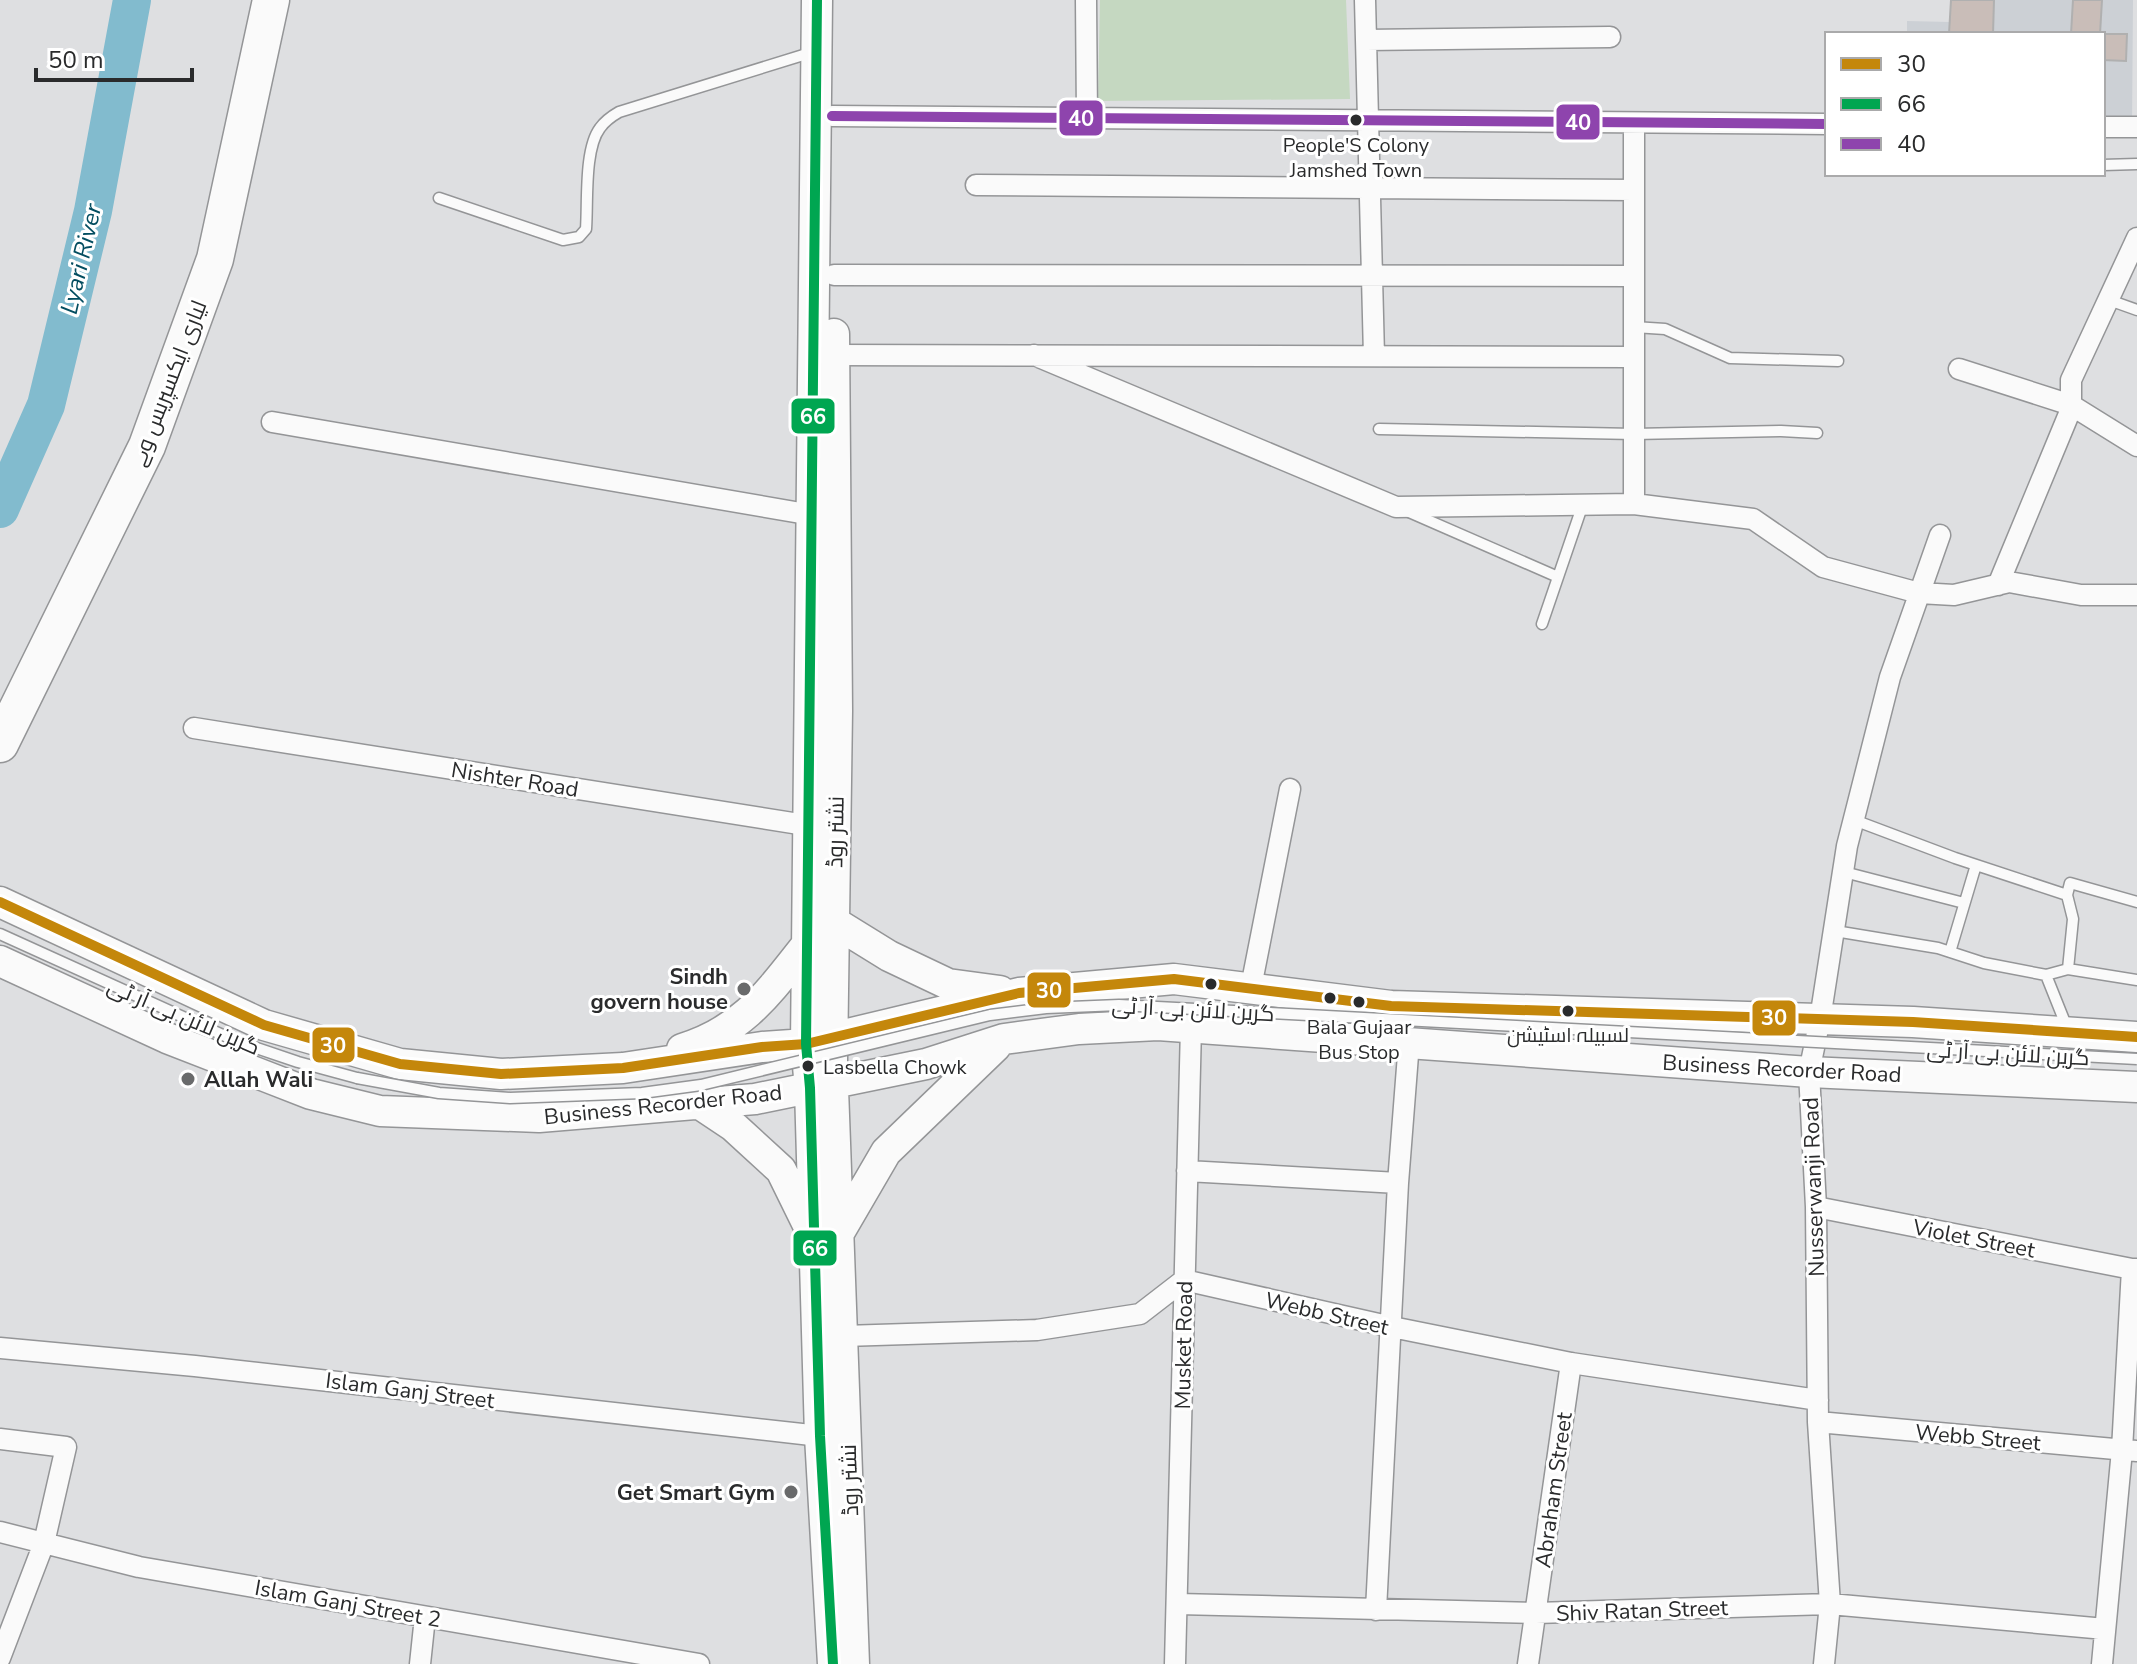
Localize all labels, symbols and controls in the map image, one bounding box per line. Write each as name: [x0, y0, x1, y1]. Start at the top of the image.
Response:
scale bar: [36, 32, 192, 82]
legend: [1825, 32, 2105, 176]
text: 50 m: [48, 44, 104, 76]
text: 30: [1897, 48, 1926, 80]
text: 66: [1897, 88, 1926, 120]
line badge: 40: [1058, 99, 1104, 137]
line badge: 40: [1555, 103, 1601, 141]
text: 40: [1068, 104, 1094, 134]
text: 40: [1565, 108, 1591, 138]
marker: People'S Colony Jamshed Town: [1348, 112, 1364, 128]
text: 40: [1897, 128, 1926, 160]
place label: People'S Colony Jamshed Town: [1283, 132, 1430, 184]
water label: Lyari River: [53, 199, 110, 317]
street label: لیاری ایکسپریس وے: [124, 296, 214, 471]
line badge: 66: [790, 397, 836, 435]
text: 66: [800, 402, 826, 432]
street label: Nishter Road: [449, 755, 581, 805]
street label: نشتر روڈ: [820, 796, 852, 868]
place label: Sindh govern house: [591, 962, 728, 1017]
street label: گرین لائن بی آر ٹی: [103, 971, 265, 1063]
line badge: 30: [1026, 971, 1072, 1009]
text: 30: [1036, 976, 1062, 1006]
unlabelled marker: [1203, 976, 1219, 992]
marker: Sindh govern house: [735, 980, 753, 998]
unlabelled marker: [1322, 990, 1338, 1006]
street label: گرین لائن بی آر ٹی: [1111, 991, 1275, 1029]
marker: Bala Gujaar Bus Stop: [1351, 994, 1367, 1010]
line badge: 30: [1751, 999, 1797, 1037]
marker: لسبیلہ اسٹیشن: [1560, 1003, 1576, 1019]
text: 30: [1761, 1003, 1787, 1033]
place label: Bala Gujaar Bus Stop: [1307, 1014, 1411, 1066]
place label: لسبیلہ اسٹیشن: [1507, 1022, 1629, 1049]
line badge: 30: [311, 1026, 356, 1064]
text: 30: [320, 1031, 346, 1061]
street label: گرین لائن بی آر ٹی: [1926, 1035, 2090, 1073]
street label: Business Recorder Road: [1662, 1048, 1902, 1090]
place label: Lasbella Chowk: [823, 1054, 968, 1081]
marker: Lasbella Chowk: [800, 1058, 816, 1074]
place label: Allah Wali: [204, 1065, 313, 1095]
marker: Allah Wali: [179, 1070, 197, 1088]
street label: Business Recorder Road: [543, 1078, 784, 1132]
street label: Nusserwanji Road: [1796, 1097, 1832, 1277]
street label: Violet Street: [1909, 1212, 2038, 1266]
line badge: 66: [792, 1229, 838, 1267]
text: 66: [802, 1234, 828, 1264]
street label: Musket Road: [1168, 1280, 1200, 1410]
street label: Webb Street: [1262, 1285, 1392, 1343]
street label: Islam Ganj Street: [324, 1366, 496, 1416]
street label: Abraham Street: [1528, 1410, 1580, 1570]
street label: Webb Street: [1914, 1418, 2042, 1458]
street label: نشتر روڈ: [834, 1444, 866, 1516]
place label: Get Smart Gym: [617, 1478, 775, 1508]
marker: Get Smart Gym: [782, 1483, 800, 1501]
street label: Islam Ganj Street 2: [252, 1573, 443, 1635]
street label: Shiv Ratan Street: [1556, 1593, 1729, 1629]

